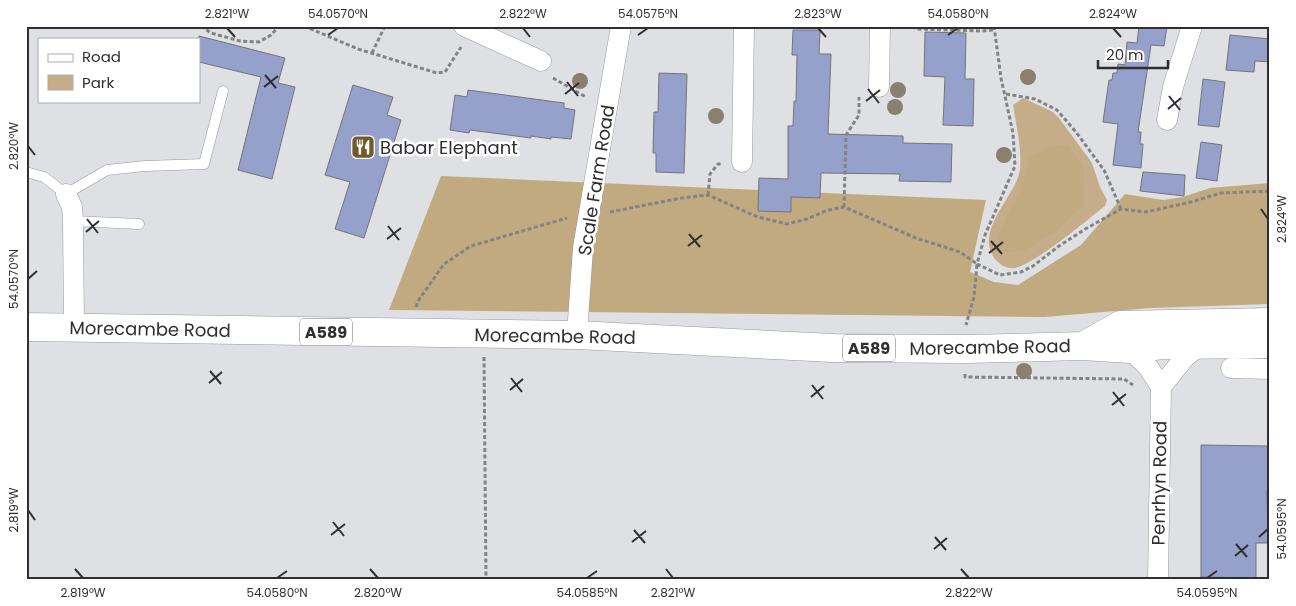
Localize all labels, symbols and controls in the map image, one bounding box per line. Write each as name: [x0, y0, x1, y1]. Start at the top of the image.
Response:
text: 2.821°W: [205, 5, 249, 22]
text: 54.0570°N: [308, 5, 368, 22]
text: 2.822°W: [499, 5, 547, 22]
text: 54.0575°N: [618, 5, 678, 22]
text: 2.823°W: [794, 5, 842, 22]
text: 54.0580°N: [927, 5, 989, 22]
text: 2.824°W: [1089, 5, 1137, 22]
legend: [38, 38, 200, 102]
scale bar: [1098, 38, 1168, 70]
text: 20 m: [1106, 44, 1144, 65]
text: Road: [82, 46, 121, 67]
text: Park: [82, 72, 114, 93]
street label: Scale Farm Road: [572, 103, 620, 257]
text: 2.820°W: [5, 122, 22, 170]
restaurant icon: Babar Elephant: [350, 134, 376, 160]
place label: Babar Elephant: [380, 135, 518, 160]
text: 2.824°W: [1273, 195, 1290, 243]
text: 54.0570°N: [5, 249, 22, 309]
street label: Morecambe Road: [69, 315, 231, 343]
road number: A589: [300, 318, 352, 346]
street label: Morecambe Road: [474, 322, 636, 350]
street label: Morecambe Road: [909, 333, 1071, 361]
road number: A589: [843, 334, 895, 362]
street label: Penrhyn Road: [1145, 420, 1173, 546]
text: 2.819°W: [5, 487, 22, 533]
text: 54.0595°N: [1273, 498, 1290, 560]
text: 2.819°W: [60, 584, 106, 601]
text: 54.0580°N: [246, 584, 308, 601]
text: 2.820°W: [354, 584, 402, 601]
text: 54.0585°N: [556, 584, 618, 601]
text: 2.821°W: [651, 584, 695, 601]
text: 2.822°W: [945, 584, 993, 601]
text: 54.0595°N: [1176, 584, 1238, 601]

